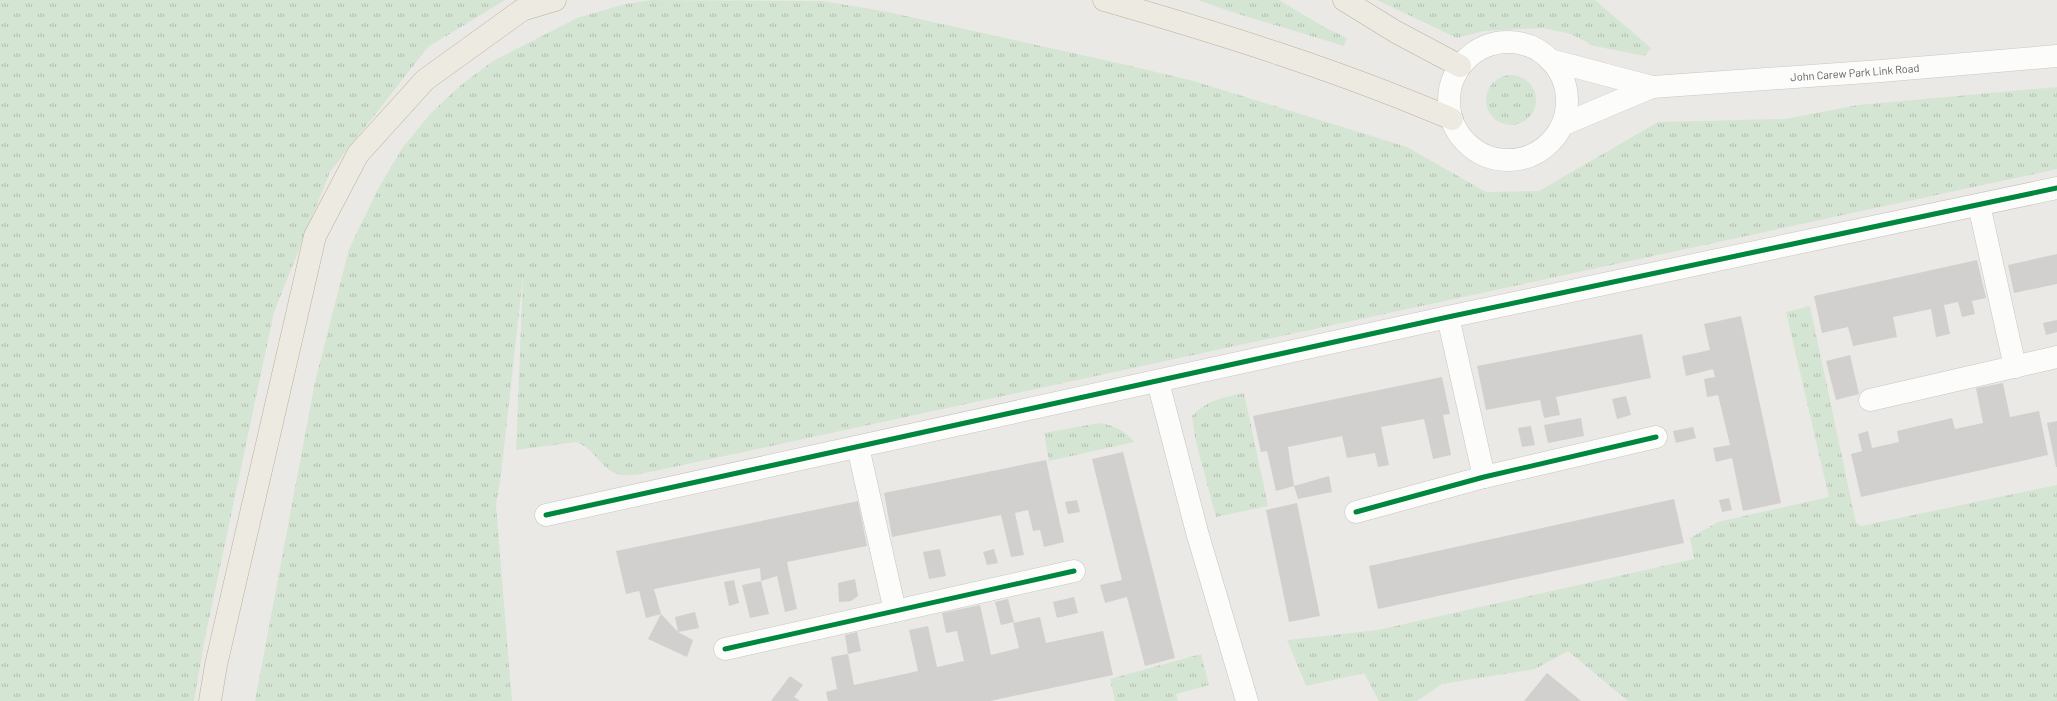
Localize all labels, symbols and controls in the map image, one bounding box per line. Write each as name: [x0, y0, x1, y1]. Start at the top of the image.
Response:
street label: John Carew Park Link Road: [1790, 61, 1920, 83]

